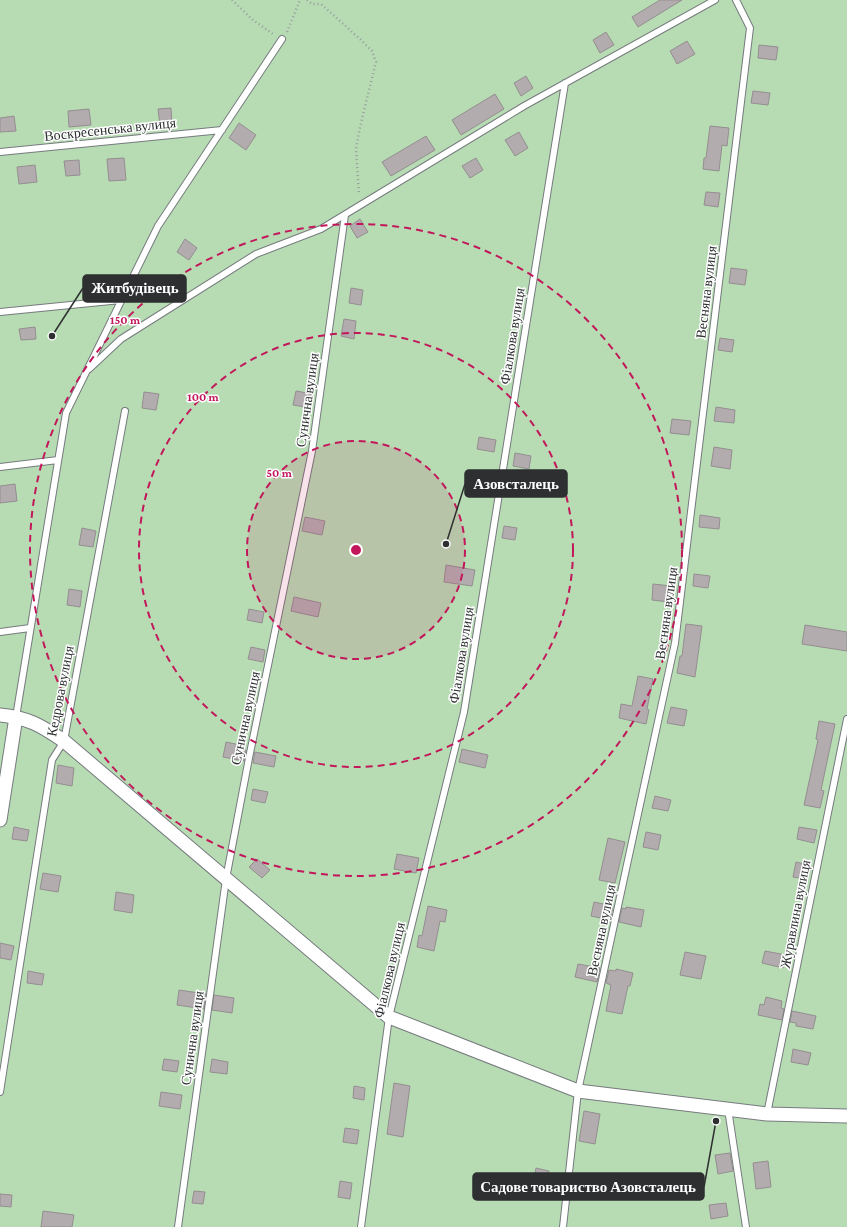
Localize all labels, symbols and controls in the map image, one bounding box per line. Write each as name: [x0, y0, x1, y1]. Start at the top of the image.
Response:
street label: Воскресенська вулиця: [43, 114, 177, 144]
street label: Весняна вулиця: [692, 244, 720, 339]
callout: Житбудівець: [83, 275, 186, 302]
text: Житбудівець: [91, 280, 179, 296]
street label: Фіалкова вулиця: [496, 286, 528, 385]
text: 150 m: [110, 313, 141, 327]
street label: Сунична вулиця: [292, 351, 322, 448]
text: 100 m: [187, 390, 220, 404]
text: 50 m: [266, 466, 293, 480]
callout: Азовсталець: [465, 470, 567, 497]
text: Азовсталець: [473, 476, 559, 492]
centre of rings: [349, 543, 363, 557]
street label: Весняна вулиця: [652, 565, 680, 660]
street label: Фіалкова вулиця: [445, 605, 477, 704]
street label: Кедрова вулиця: [43, 644, 77, 738]
street label: Сунична вулиця: [227, 669, 263, 766]
street label: Журавлина вулиця: [777, 858, 813, 970]
street label: Весняна вулиця: [583, 882, 619, 977]
street label: Фіалкова вулиця: [370, 920, 408, 1019]
street label: Сунична вулиця: [177, 989, 207, 1086]
callout: Садове товариство Азовсталець: [473, 1173, 704, 1200]
text: Садове товариство Азовсталець: [480, 1179, 696, 1195]

